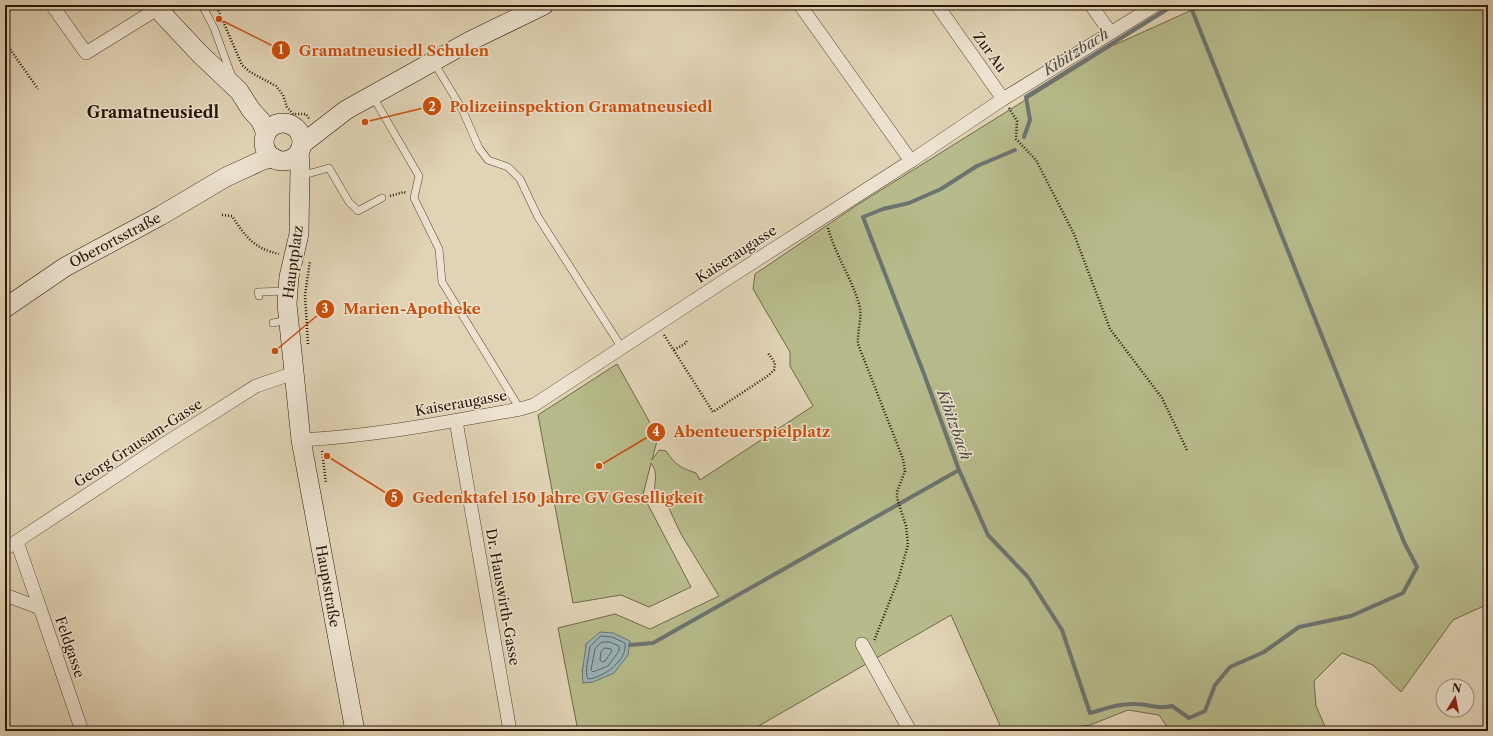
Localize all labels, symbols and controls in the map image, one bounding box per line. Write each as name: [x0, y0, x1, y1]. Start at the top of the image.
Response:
water label: Kibitzbach: [1039, 24, 1112, 80]
street label: Zur Au: [969, 28, 1011, 76]
callout: Gramatneusiedl Schulen: [271, 37, 497, 64]
text: Gramatneusiedl Schulen: [299, 41, 490, 60]
text: 1: [278, 42, 284, 57]
callout: Polizeiinspektion Gramatneusiedl: [422, 93, 721, 120]
text: Polizeiinspektion Gramatneusiedl: [449, 97, 713, 116]
text: 2: [428, 99, 436, 114]
district label: Gramatneusiedl: [87, 102, 219, 122]
street label: Oberortsstraße: [66, 208, 164, 272]
street label: Kaiseraugasse: [692, 221, 780, 287]
street label: Hauptplatz: [279, 224, 307, 300]
callout: Marien-Apotheke: [315, 295, 489, 322]
text: Marien-Apotheke: [343, 299, 481, 318]
text: 3: [322, 301, 329, 316]
street label: Kaiseraugasse: [414, 386, 509, 420]
water label: Kibitzbach: [933, 386, 976, 463]
street label: Georg Grausam-Gasse: [70, 395, 206, 491]
callout: Abenteuerspielplatz: [646, 418, 839, 445]
text: Abenteuerspielplatz: [673, 422, 830, 441]
text: 4: [652, 424, 660, 439]
callout: Gedenktafel 150 Jahre GV Geselligkeit: [384, 484, 712, 511]
text: Gedenktafel 150 Jahre GV Geselligkeit: [412, 488, 704, 507]
text: 5: [391, 490, 398, 505]
street label: Dr. Hauswirth-Gasse: [482, 527, 524, 667]
street label: Hauptstraße: [312, 543, 344, 629]
street label: Feldgasse: [51, 614, 89, 680]
north arrow: [1435, 678, 1475, 718]
text: N: [1451, 680, 1463, 696]

